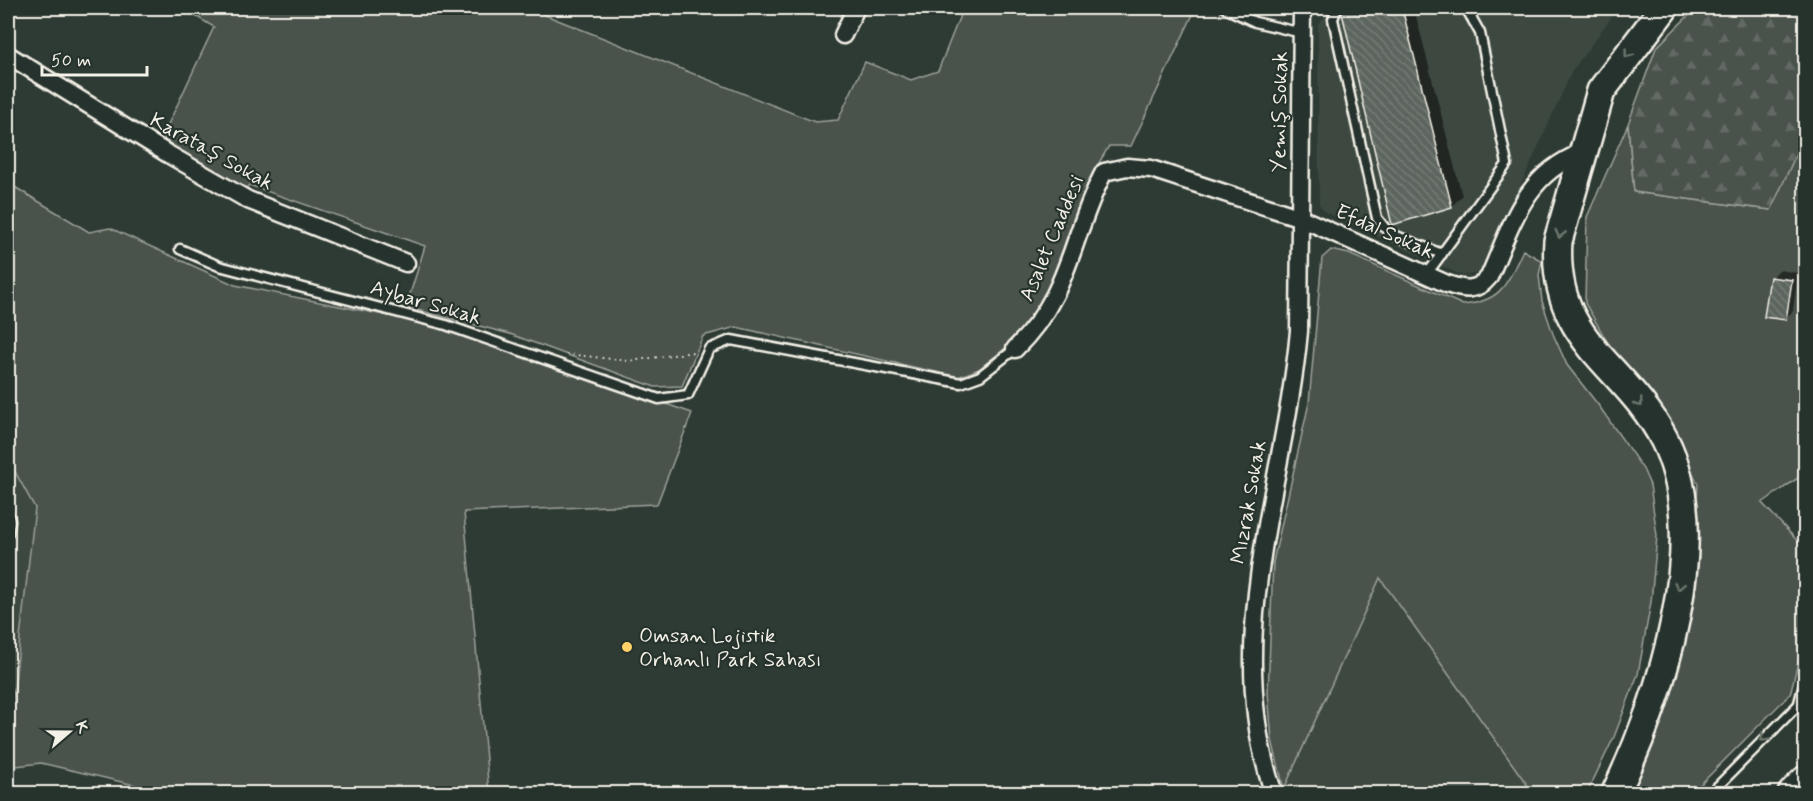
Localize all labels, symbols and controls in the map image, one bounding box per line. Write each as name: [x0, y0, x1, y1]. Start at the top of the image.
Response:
scale bar: [42, 39, 147, 77]
one-way arrow: [1625, 47, 1636, 58]
text: 50 m: [51, 49, 91, 73]
street label: Yemiş Sokak: [1265, 51, 1295, 173]
street label: Karataş Sokak: [145, 106, 278, 197]
street label: Asalet Caddesi: [1013, 171, 1091, 306]
street label: Efdal Sokak: [1331, 198, 1438, 266]
one-way arrow: [1555, 229, 1568, 239]
street label: Aybar Sokak: [367, 274, 484, 332]
one-way arrow: [1632, 396, 1643, 407]
street label: Mızrak Sokak: [1224, 438, 1274, 566]
one-way arrow: [1673, 581, 1686, 591]
place label: Omsan Lojistik Orhanlı Park Sahası: [639, 622, 821, 674]
marker: Omsan Lojistik Orhanlı Park Sahası: [620, 640, 634, 654]
north arrow: [39, 702, 99, 762]
text: K: [70, 718, 94, 737]
one-way arrow: [1760, 731, 1770, 742]

